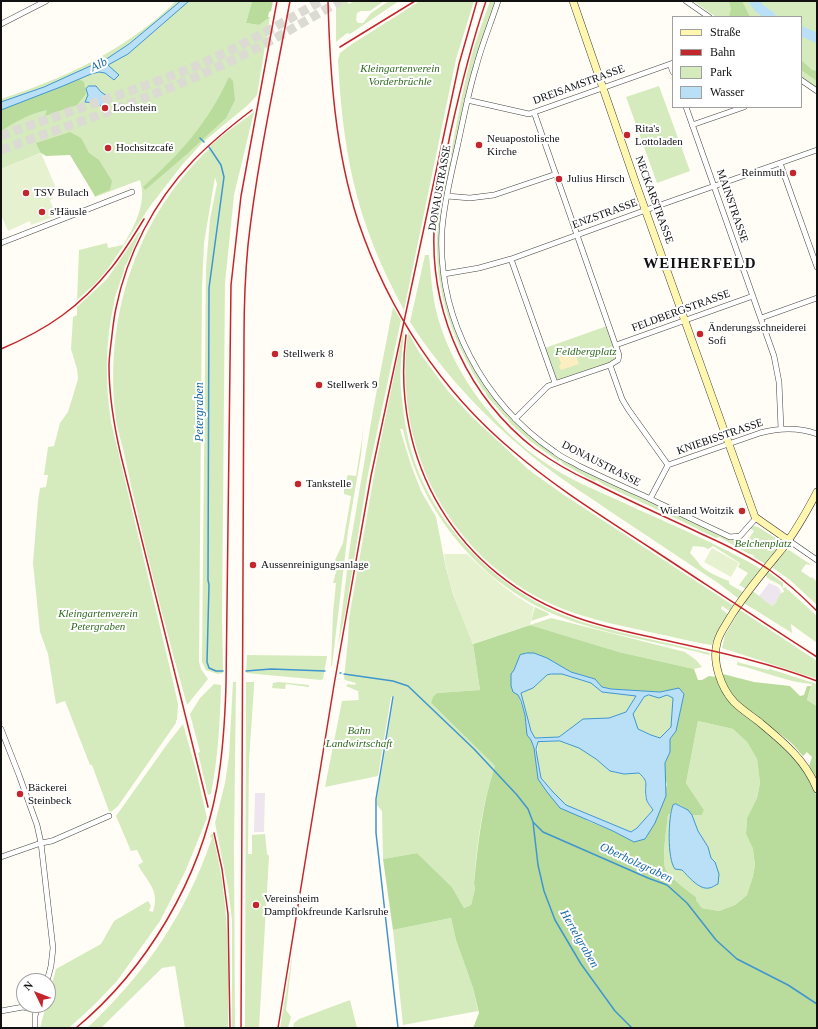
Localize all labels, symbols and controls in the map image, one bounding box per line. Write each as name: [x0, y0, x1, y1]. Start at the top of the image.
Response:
legend: [672, 16, 802, 108]
text: Straße: [710, 25, 741, 39]
text: Bahn: [710, 45, 735, 59]
water label: Alb: [88, 55, 110, 75]
park label: Kleingartenverein Vorderbrüchle: [360, 62, 440, 88]
street label: DREISAMSTRASSE: [531, 62, 627, 108]
text: Park: [710, 65, 732, 79]
text: Wasser: [710, 85, 744, 99]
place label: Lochstein: [113, 101, 156, 115]
marker: Lochstein: [100, 103, 110, 113]
place label: Rita's Lottoladen: [635, 122, 683, 148]
marker: Rita's Lottoladen: [622, 130, 632, 140]
place label: Neuapostolische Kirche: [487, 132, 560, 158]
marker: Neuapostolische Kirche: [474, 140, 484, 150]
place label: Hochsitzcafé: [116, 141, 173, 155]
marker: Hochsitzcafé: [103, 143, 113, 153]
street label: DONAUSTRASSE: [426, 144, 454, 232]
street label: NECKARSTRASSE: [632, 154, 676, 246]
place label: Reinmuth: [742, 166, 785, 180]
street label: MAINSTRASSE: [713, 168, 751, 244]
marker: Reinmuth: [788, 168, 798, 178]
place label: Julius Hirsch: [567, 172, 625, 186]
marker: Julius Hirsch: [554, 174, 564, 184]
place label: TSV Bulach: [34, 186, 89, 200]
marker: TSV Bulach: [21, 188, 31, 198]
street label: ENZSTRASSE: [571, 196, 639, 232]
place label: s'Häusle: [50, 205, 87, 219]
marker: s'Häusle: [37, 207, 47, 217]
district label: WEIHERFELD: [643, 255, 757, 273]
street label: FELDBERGSTRASSE: [630, 287, 732, 335]
place label: Änderungsschneiderei Sofi: [708, 321, 806, 347]
marker: Änderungsschneiderei Sofi: [695, 329, 705, 339]
park label: Feldbergplatz: [555, 345, 617, 359]
place label: Stellwerk 8: [283, 347, 333, 361]
marker: Stellwerk 8: [270, 349, 280, 359]
place label: Stellwerk 9: [327, 378, 377, 392]
marker: Stellwerk 9: [314, 380, 324, 390]
water label: Petergraben: [193, 382, 207, 442]
street label: KNIEBISSTRASSE: [675, 416, 765, 458]
street label: DONAUSTRASSE: [559, 438, 643, 490]
place label: Tankstelle: [306, 477, 351, 491]
marker: Tankstelle: [293, 479, 303, 489]
place label: Wieland Woitzik: [660, 504, 734, 518]
marker: Wieland Woitzik: [737, 506, 747, 516]
park label: Belchenplatz: [735, 537, 791, 551]
place label: Aussenreinigungsanlage: [261, 558, 369, 572]
marker: Aussenreinigungsanlage: [248, 560, 258, 570]
park label: Kleingartenverein Petergraben: [58, 607, 138, 633]
park label: Bahn Landwirtschaft: [326, 724, 392, 750]
place label: Bäckerei Steinbeck: [28, 781, 71, 807]
marker: Bäckerei Steinbeck: [15, 789, 25, 799]
water label: Oberholzgraben: [597, 840, 675, 886]
place label: Vereinsheim Dampflokfreunde Karlsruhe: [264, 892, 388, 918]
marker: Vereinsheim Dampflokfreunde Karlsruhe: [251, 900, 261, 910]
water label: Hertelgraben: [557, 907, 601, 971]
north arrow: [16, 973, 56, 1013]
text: N: [21, 979, 35, 993]

